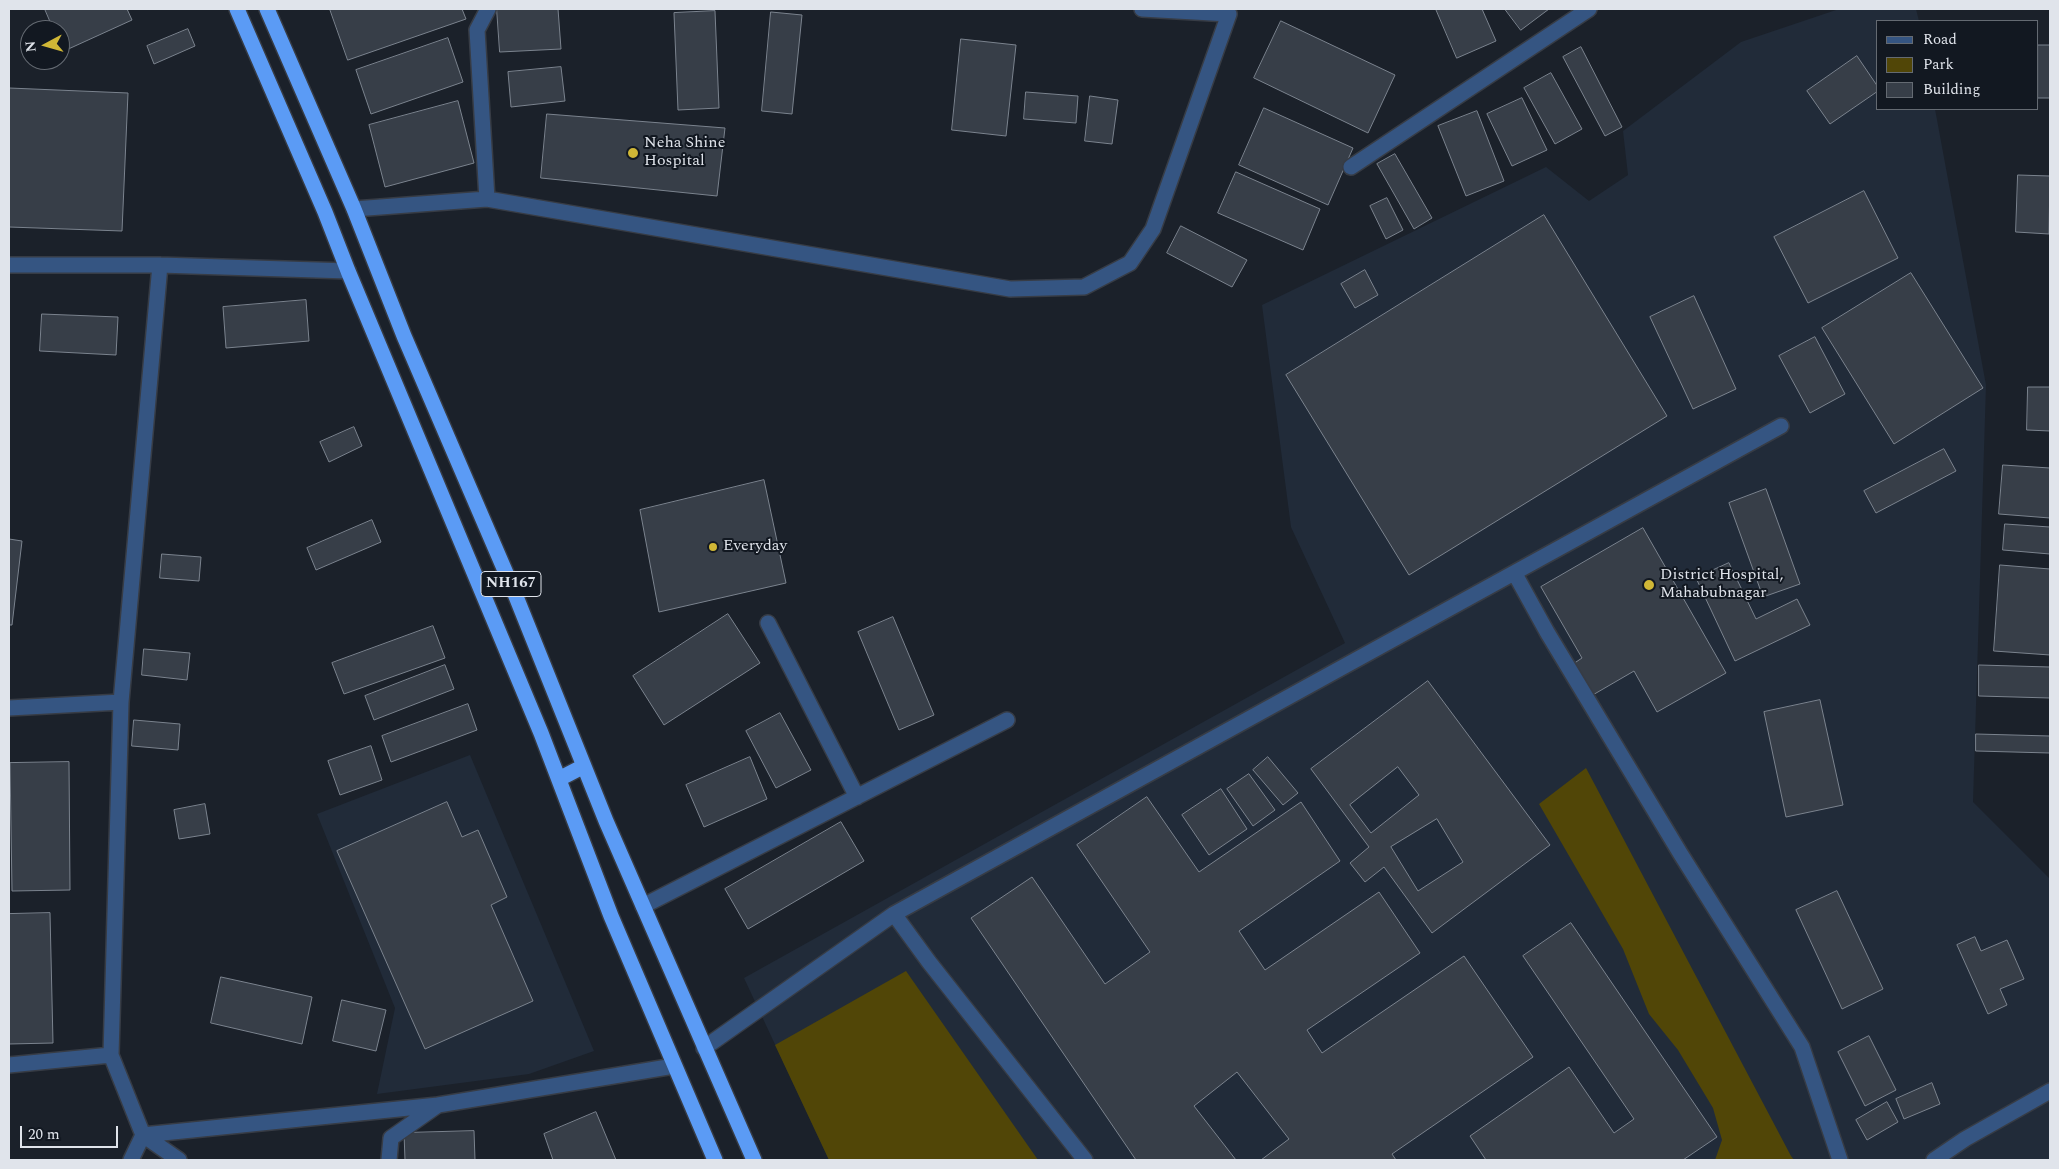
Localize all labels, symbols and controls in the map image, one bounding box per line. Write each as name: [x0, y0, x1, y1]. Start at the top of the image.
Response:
north arrow: [20, 20, 70, 70]
legend: [1876, 20, 2039, 110]
text: Road: [1923, 28, 1957, 51]
text: N: [20, 40, 42, 53]
text: Park: [1923, 53, 1954, 76]
text: Building: [1923, 78, 1980, 101]
place label: Neha Shine Hospital: [644, 134, 725, 172]
marker: Neha Shine Hospital: [626, 146, 640, 160]
place label: Everyday: [723, 537, 787, 557]
marker: Everyday: [707, 541, 719, 553]
place label: District Hospital, Mahabubnagar: [1660, 566, 1783, 604]
road number: NH167: [481, 572, 541, 596]
marker: District Hospital, Mahabubnagar: [1642, 578, 1656, 592]
scale bar: [22, 1116, 120, 1148]
text: 20 m: [28, 1123, 60, 1146]

